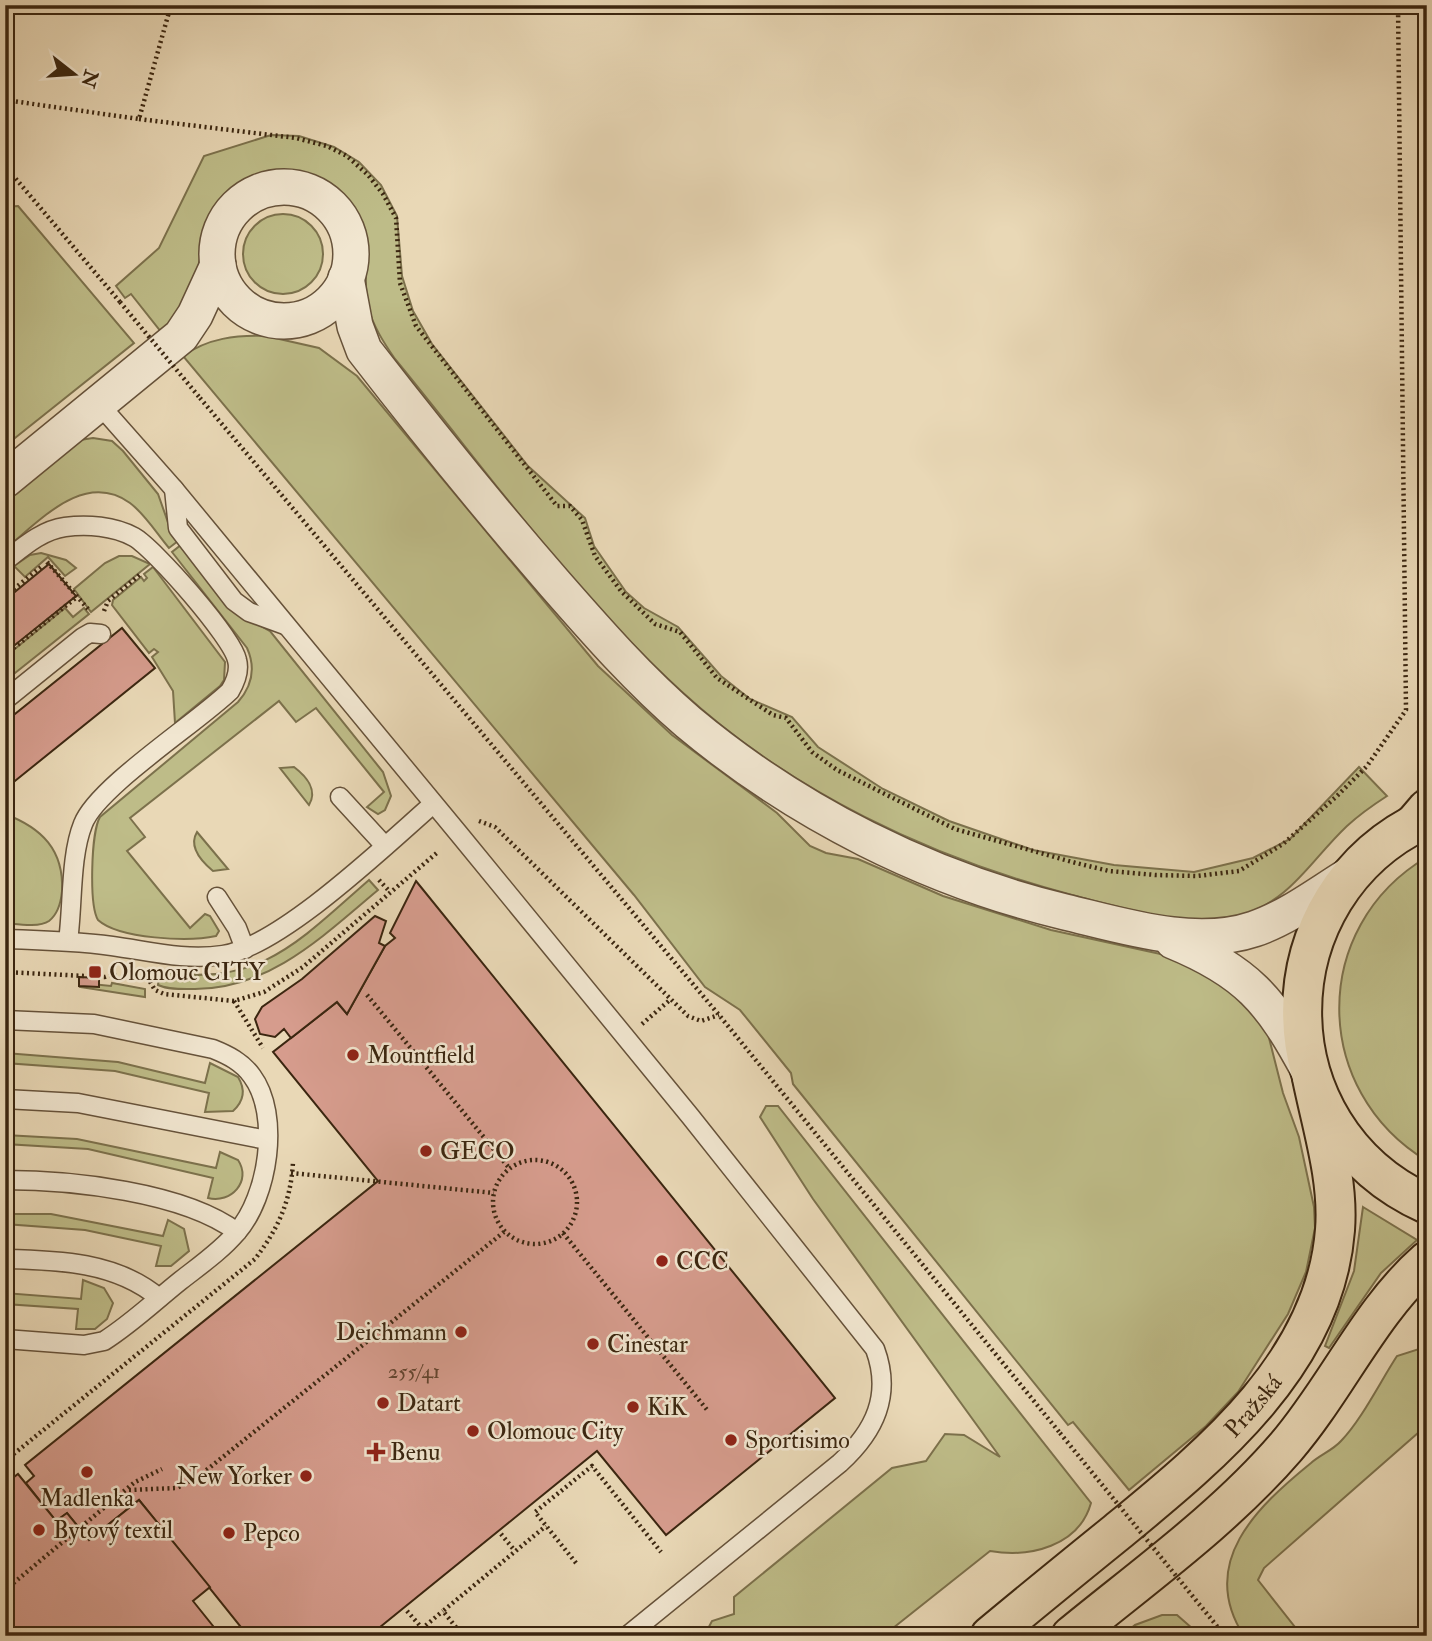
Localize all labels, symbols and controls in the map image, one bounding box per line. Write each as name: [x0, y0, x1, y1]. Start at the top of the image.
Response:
north arrow: [38, 38, 108, 108]
text: N: [75, 66, 104, 91]
place label: Olomouc CITY: [109, 957, 266, 988]
marker: Olomouc CITY: [87, 964, 103, 980]
place label: Mountfield: [367, 1040, 475, 1071]
marker: Mountfield: [345, 1047, 361, 1063]
place label: GECO: [440, 1136, 515, 1167]
marker: GECO: [418, 1143, 434, 1159]
place label: CCC: [676, 1246, 729, 1277]
marker: CCC: [654, 1253, 670, 1269]
place label: Deichmann: [336, 1317, 447, 1348]
marker: Deichmann: [453, 1324, 469, 1340]
place label: Cinestar: [607, 1329, 688, 1360]
marker: Cinestar: [585, 1336, 601, 1352]
house number: 255/41: [388, 1358, 440, 1385]
street label: Pražská: [1217, 1367, 1290, 1444]
place label: Datart: [397, 1388, 461, 1419]
place label: KiK: [647, 1392, 687, 1423]
marker: Datart: [375, 1395, 391, 1411]
marker: KiK: [625, 1399, 641, 1415]
place label: Olomouc City: [487, 1416, 624, 1447]
marker: Olomouc City: [465, 1423, 481, 1439]
place label: Sportisimo: [745, 1425, 850, 1456]
marker: Sportisimo: [723, 1432, 739, 1448]
place label: Benu: [390, 1437, 440, 1468]
marker: Benu: [368, 1444, 384, 1460]
place label: New Yorker: [176, 1461, 292, 1492]
marker: Madlenka: [79, 1464, 95, 1480]
marker: New Yorker: [298, 1468, 314, 1484]
place label: Madlenka: [40, 1483, 135, 1514]
place label: Bytový textil: [53, 1515, 173, 1546]
place label: Pepco: [243, 1518, 300, 1549]
marker: Bytový textil: [31, 1522, 47, 1538]
marker: Pepco: [221, 1525, 237, 1541]

